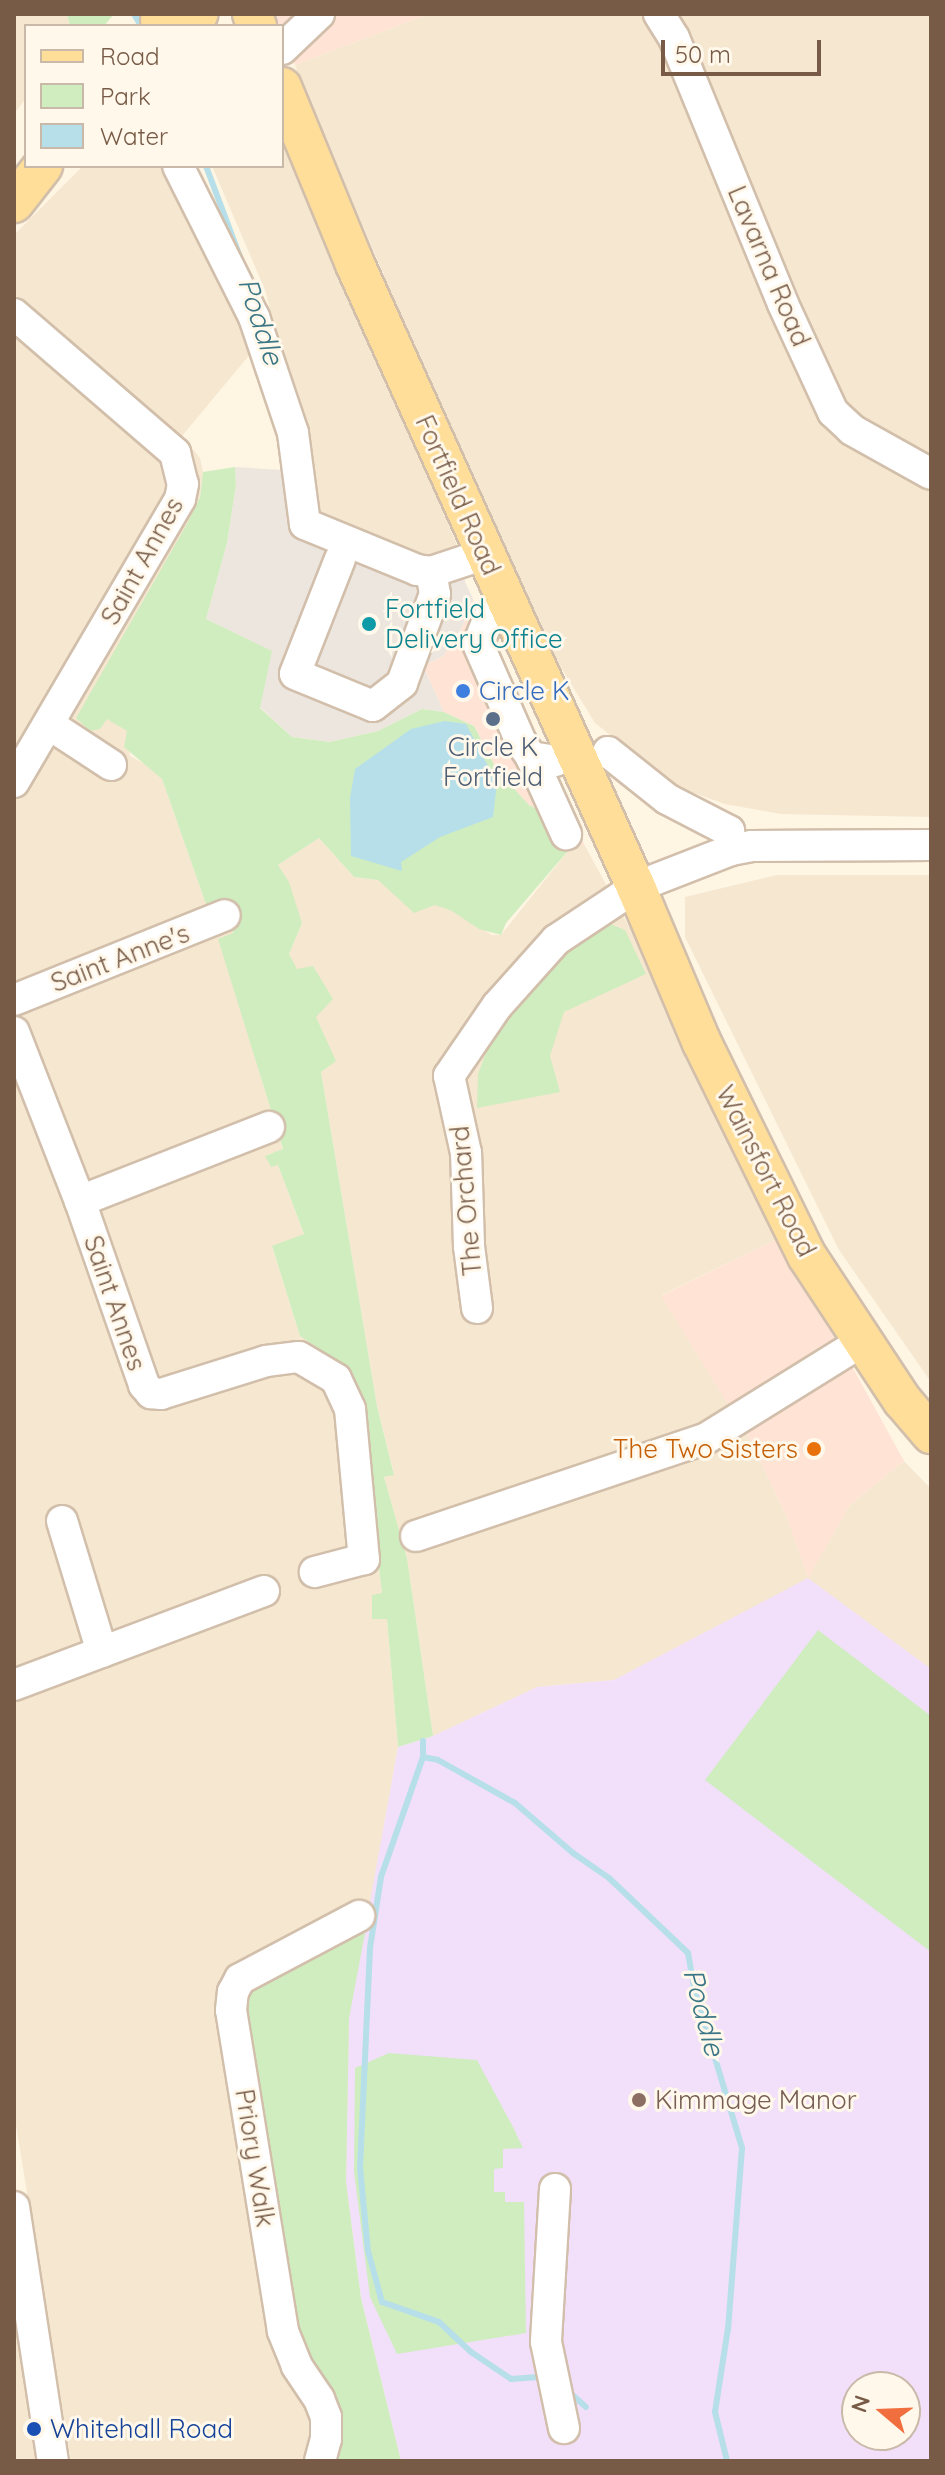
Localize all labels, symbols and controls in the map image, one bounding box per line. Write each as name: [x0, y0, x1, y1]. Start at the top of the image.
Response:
legend: [24, 24, 284, 168]
scale bar: [665, 24, 825, 74]
text: 50 m: [675, 39, 731, 69]
text: Road: [100, 41, 160, 71]
text: Park: [100, 81, 151, 111]
text: Water: [100, 121, 168, 151]
street label: Lavarna Road: [721, 181, 817, 351]
water label: Poddle: [231, 273, 291, 369]
street label: Fortfield Road: [409, 410, 507, 580]
street label: Saint Annes: [94, 492, 190, 630]
place label: Fortfield Delivery Office: [385, 593, 563, 654]
marker: Fortfield Delivery Office: [360, 615, 378, 633]
place label: Circle K: [479, 675, 570, 707]
marker: Circle K: [454, 682, 472, 700]
marker: Circle K Fortfield: [484, 710, 502, 728]
place label: Circle K Fortfield: [443, 731, 543, 792]
street label: Saint Anne's: [46, 917, 194, 999]
street label: Wainsfort Road: [709, 1080, 823, 1262]
street label: The Orchard: [444, 1125, 488, 1277]
street label: Saint Annes: [77, 1231, 153, 1375]
place label: The Two Sisters: [613, 1433, 798, 1465]
marker: The Two Sisters: [805, 1440, 823, 1458]
water label: Poddle: [676, 1965, 732, 2059]
place label: Kimmage Manor: [655, 2084, 857, 2116]
street label: Priory Walk: [229, 2087, 281, 2229]
marker: Kimmage Manor: [630, 2091, 648, 2109]
north arrow: [841, 2371, 921, 2451]
text: N: [844, 2392, 876, 2416]
place label: Whitehall Road: [50, 2413, 233, 2445]
marker: Whitehall Road: [25, 2420, 43, 2438]

